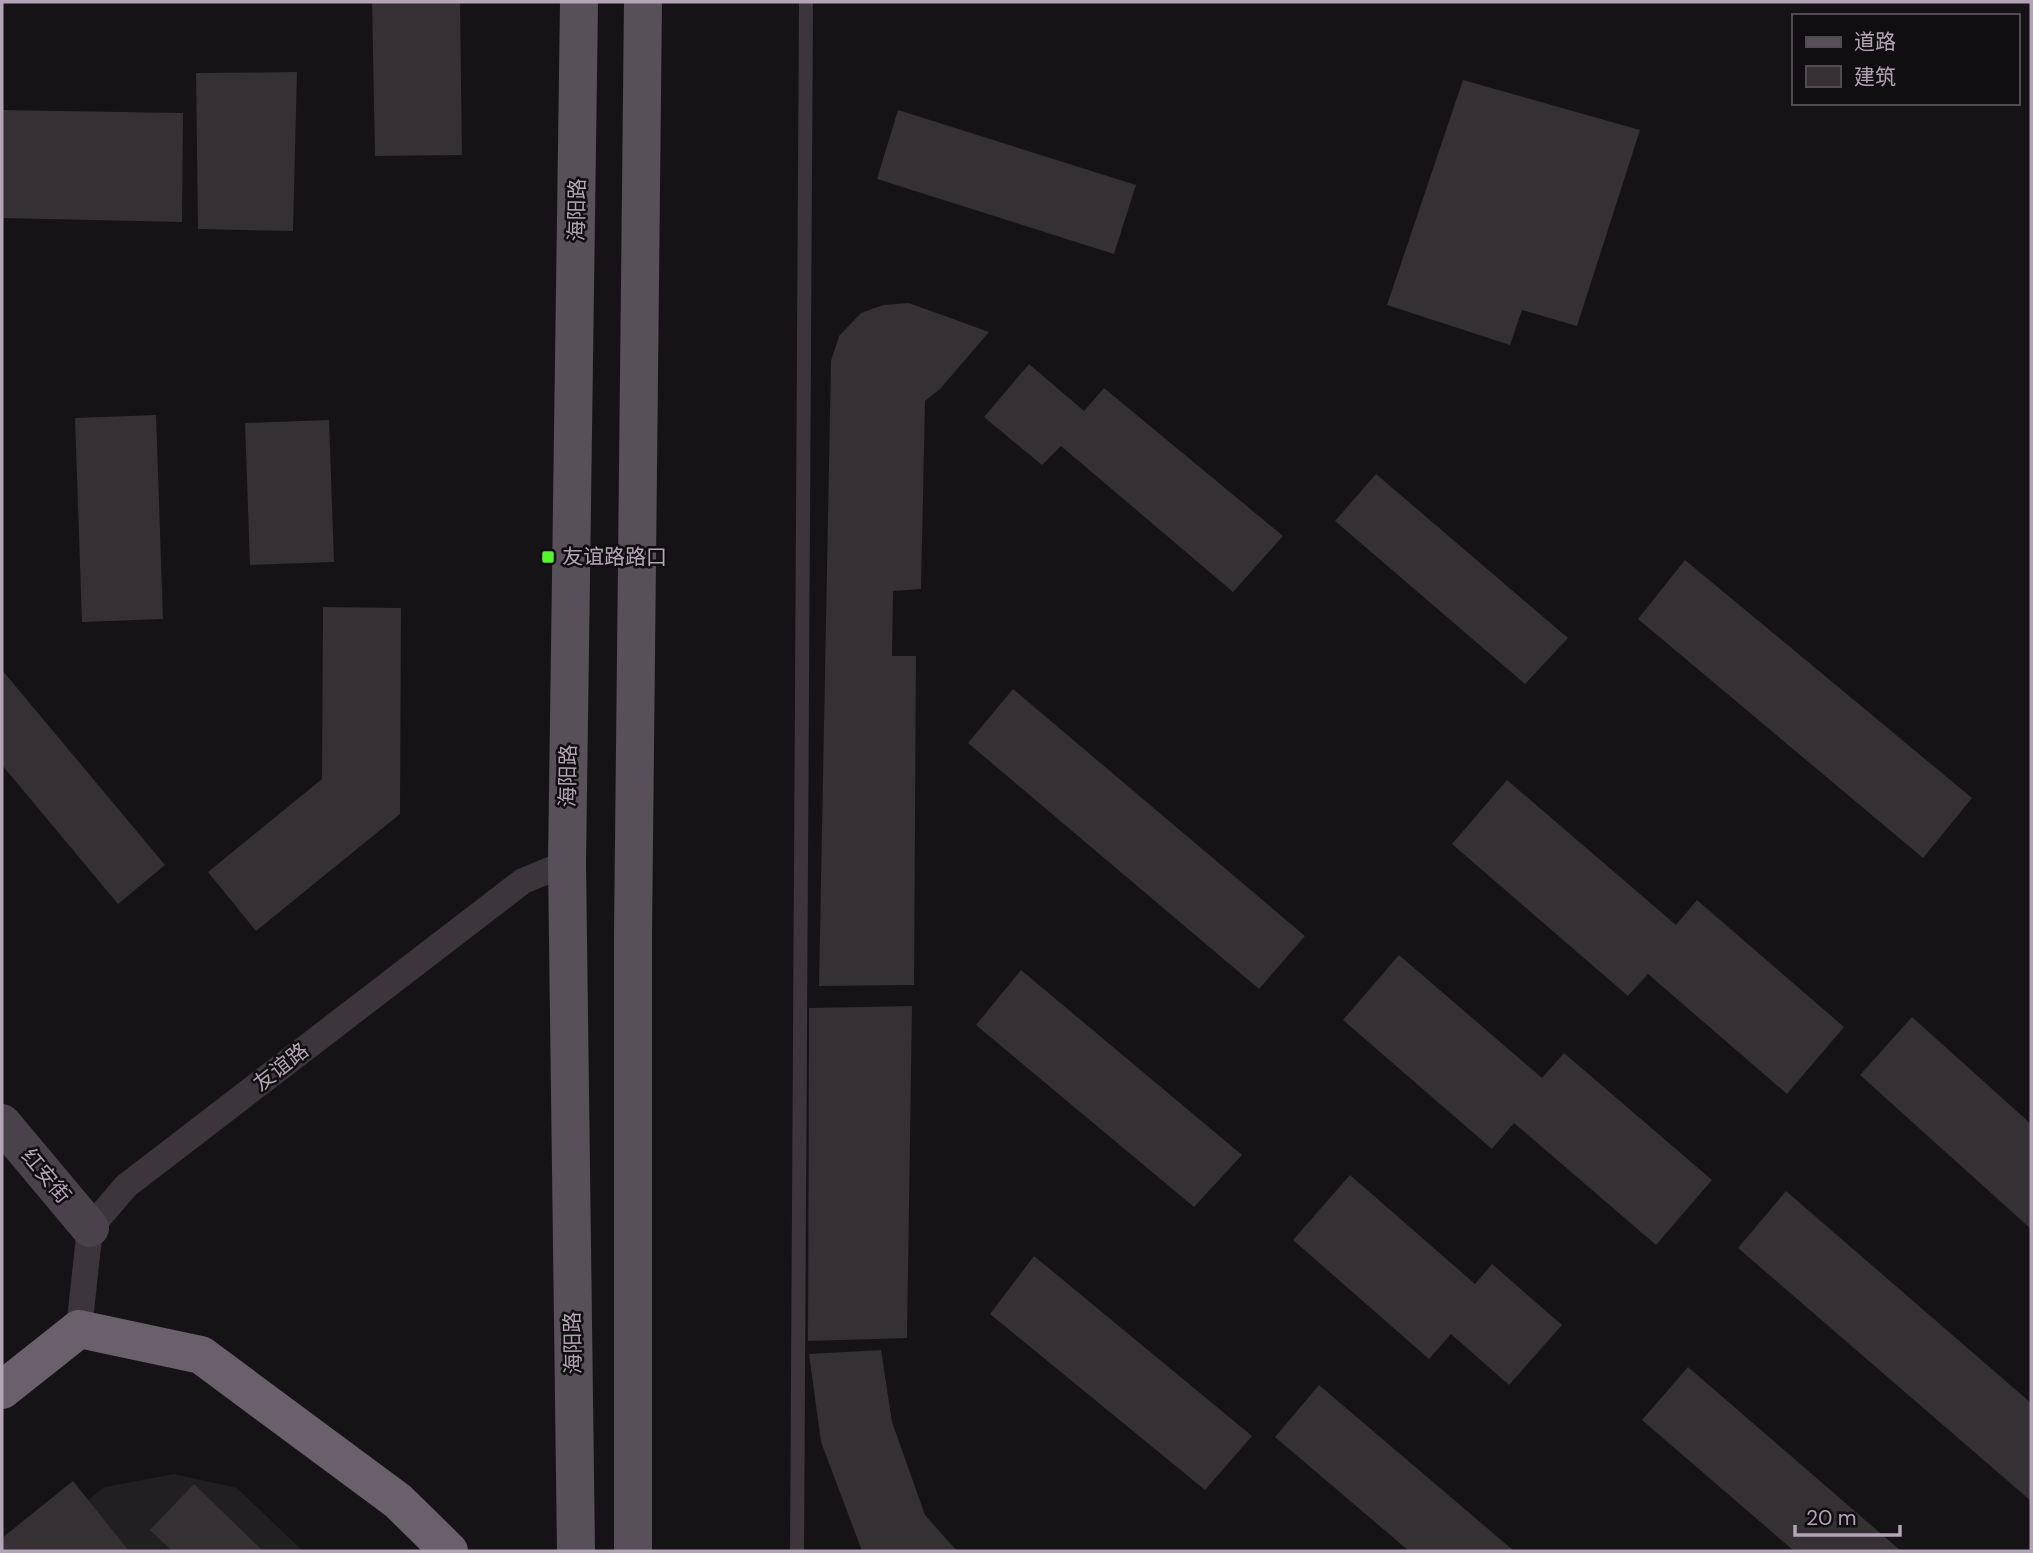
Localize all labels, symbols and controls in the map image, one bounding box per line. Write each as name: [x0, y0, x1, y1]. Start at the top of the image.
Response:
legend: [1792, 14, 2019, 105]
text: 道路: [1854, 28, 1896, 56]
text: 建筑: [1854, 63, 1896, 91]
street label: 海阳路: [562, 178, 592, 242]
place label: 友谊路路口: [562, 543, 667, 571]
marker: 友谊路路口: [540, 549, 556, 565]
street label: 海阳路: [553, 744, 583, 808]
street label: 友谊路: [248, 1037, 314, 1097]
street label: 红安街: [15, 1143, 77, 1209]
street label: 海阳路: [558, 1311, 588, 1375]
scale bar: [1795, 1494, 1900, 1538]
text: 20 m: [1806, 1504, 1857, 1532]

